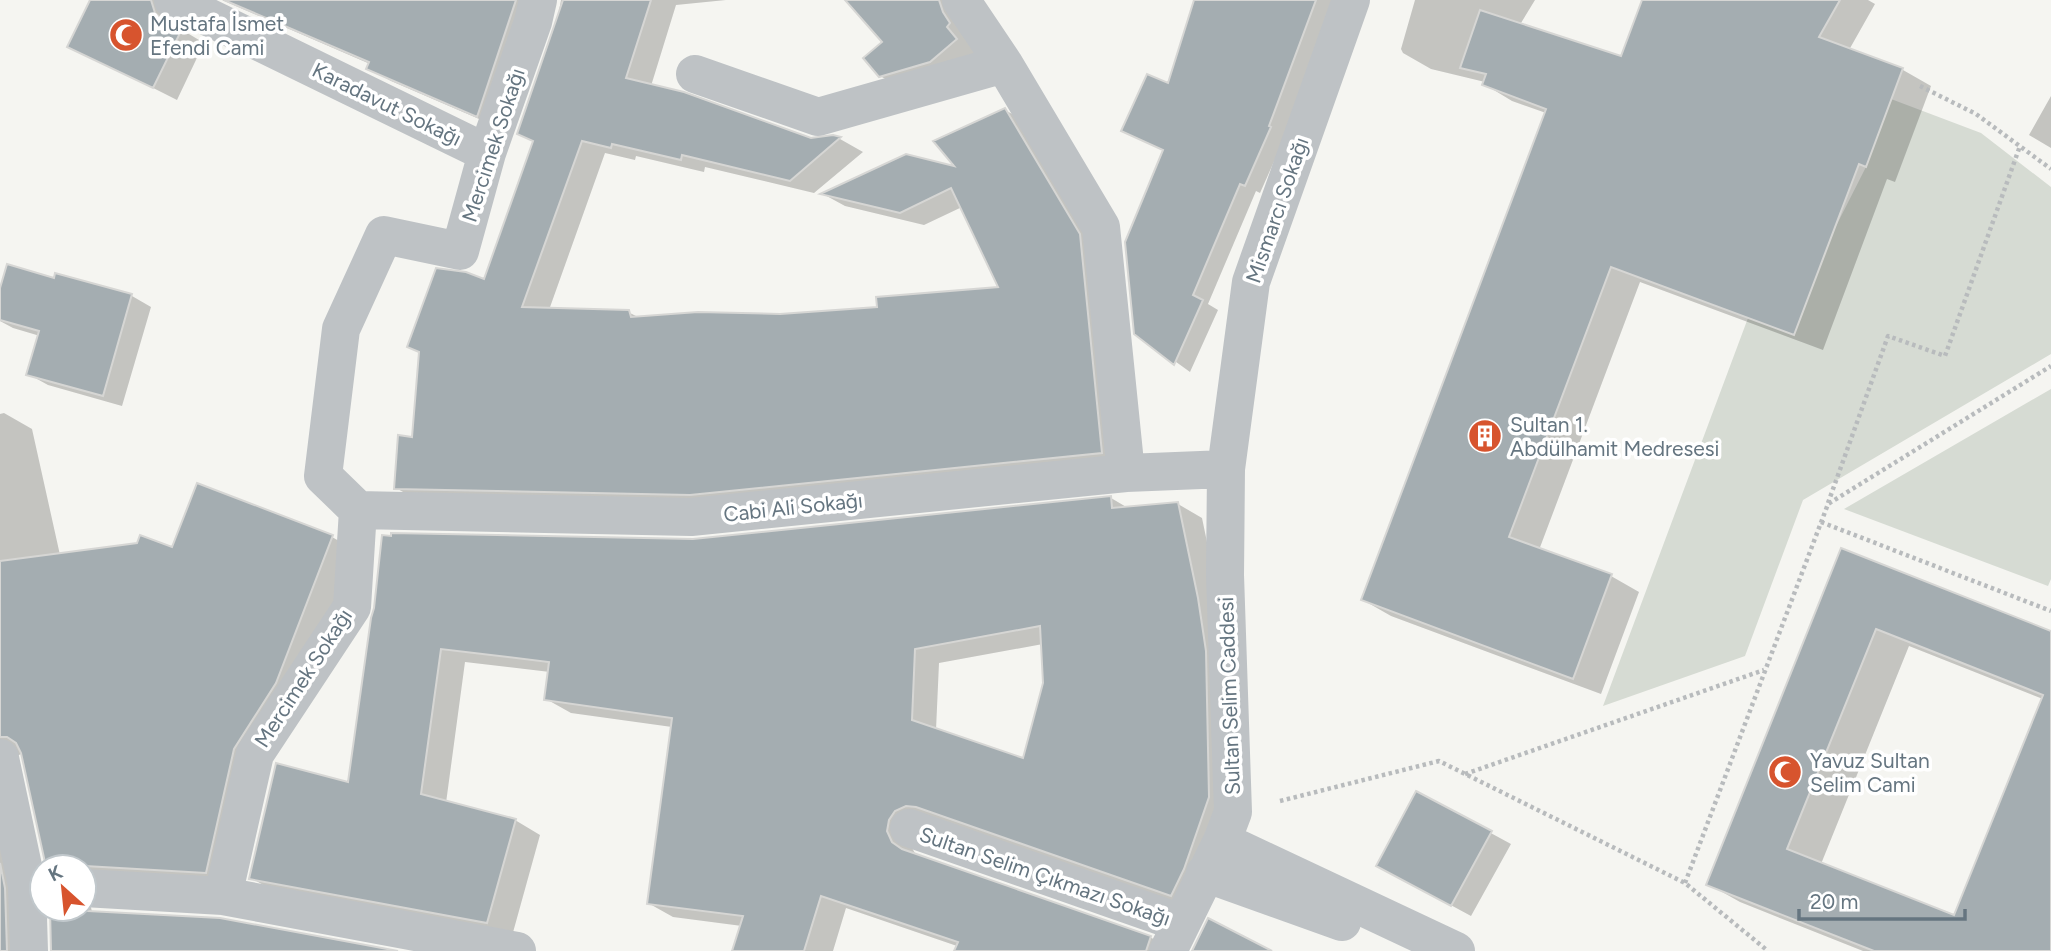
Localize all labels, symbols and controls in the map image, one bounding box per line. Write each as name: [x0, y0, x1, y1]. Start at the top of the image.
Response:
place label: Mustafa İsmet Efendi Cami: [150, 11, 284, 60]
mosque icon: Mustafa İsmet Efendi Cami: [107, 16, 145, 54]
street label: Karadavut Sokağı: [308, 57, 466, 151]
street label: Mercimek Sokağı: [456, 65, 530, 225]
street label: Mismarcı Sokağı: [1240, 134, 1314, 286]
place label: Sultan 1. Abdülhamit Medresesi: [1510, 412, 1719, 461]
building icon: Sultan 1. Abdülhamit Medresesi: [1466, 417, 1504, 455]
street label: Cabi Ali Sokağı: [722, 487, 864, 527]
street label: Sultan Selim Caddesi: [1213, 597, 1245, 795]
street label: Mercimek Sokağı: [249, 604, 357, 752]
place label: Yavuz Sultan Selim Cami: [1810, 748, 1930, 797]
mosque icon: Yavuz Sultan Selim Cami: [1766, 753, 1804, 791]
street label: Sultan Selim Çıkmazı Sokağı: [916, 821, 1174, 931]
north arrow: [28, 853, 98, 923]
text: K: [45, 860, 67, 886]
scale bar: [1799, 878, 1965, 922]
text: 20 m: [1810, 889, 1858, 914]

